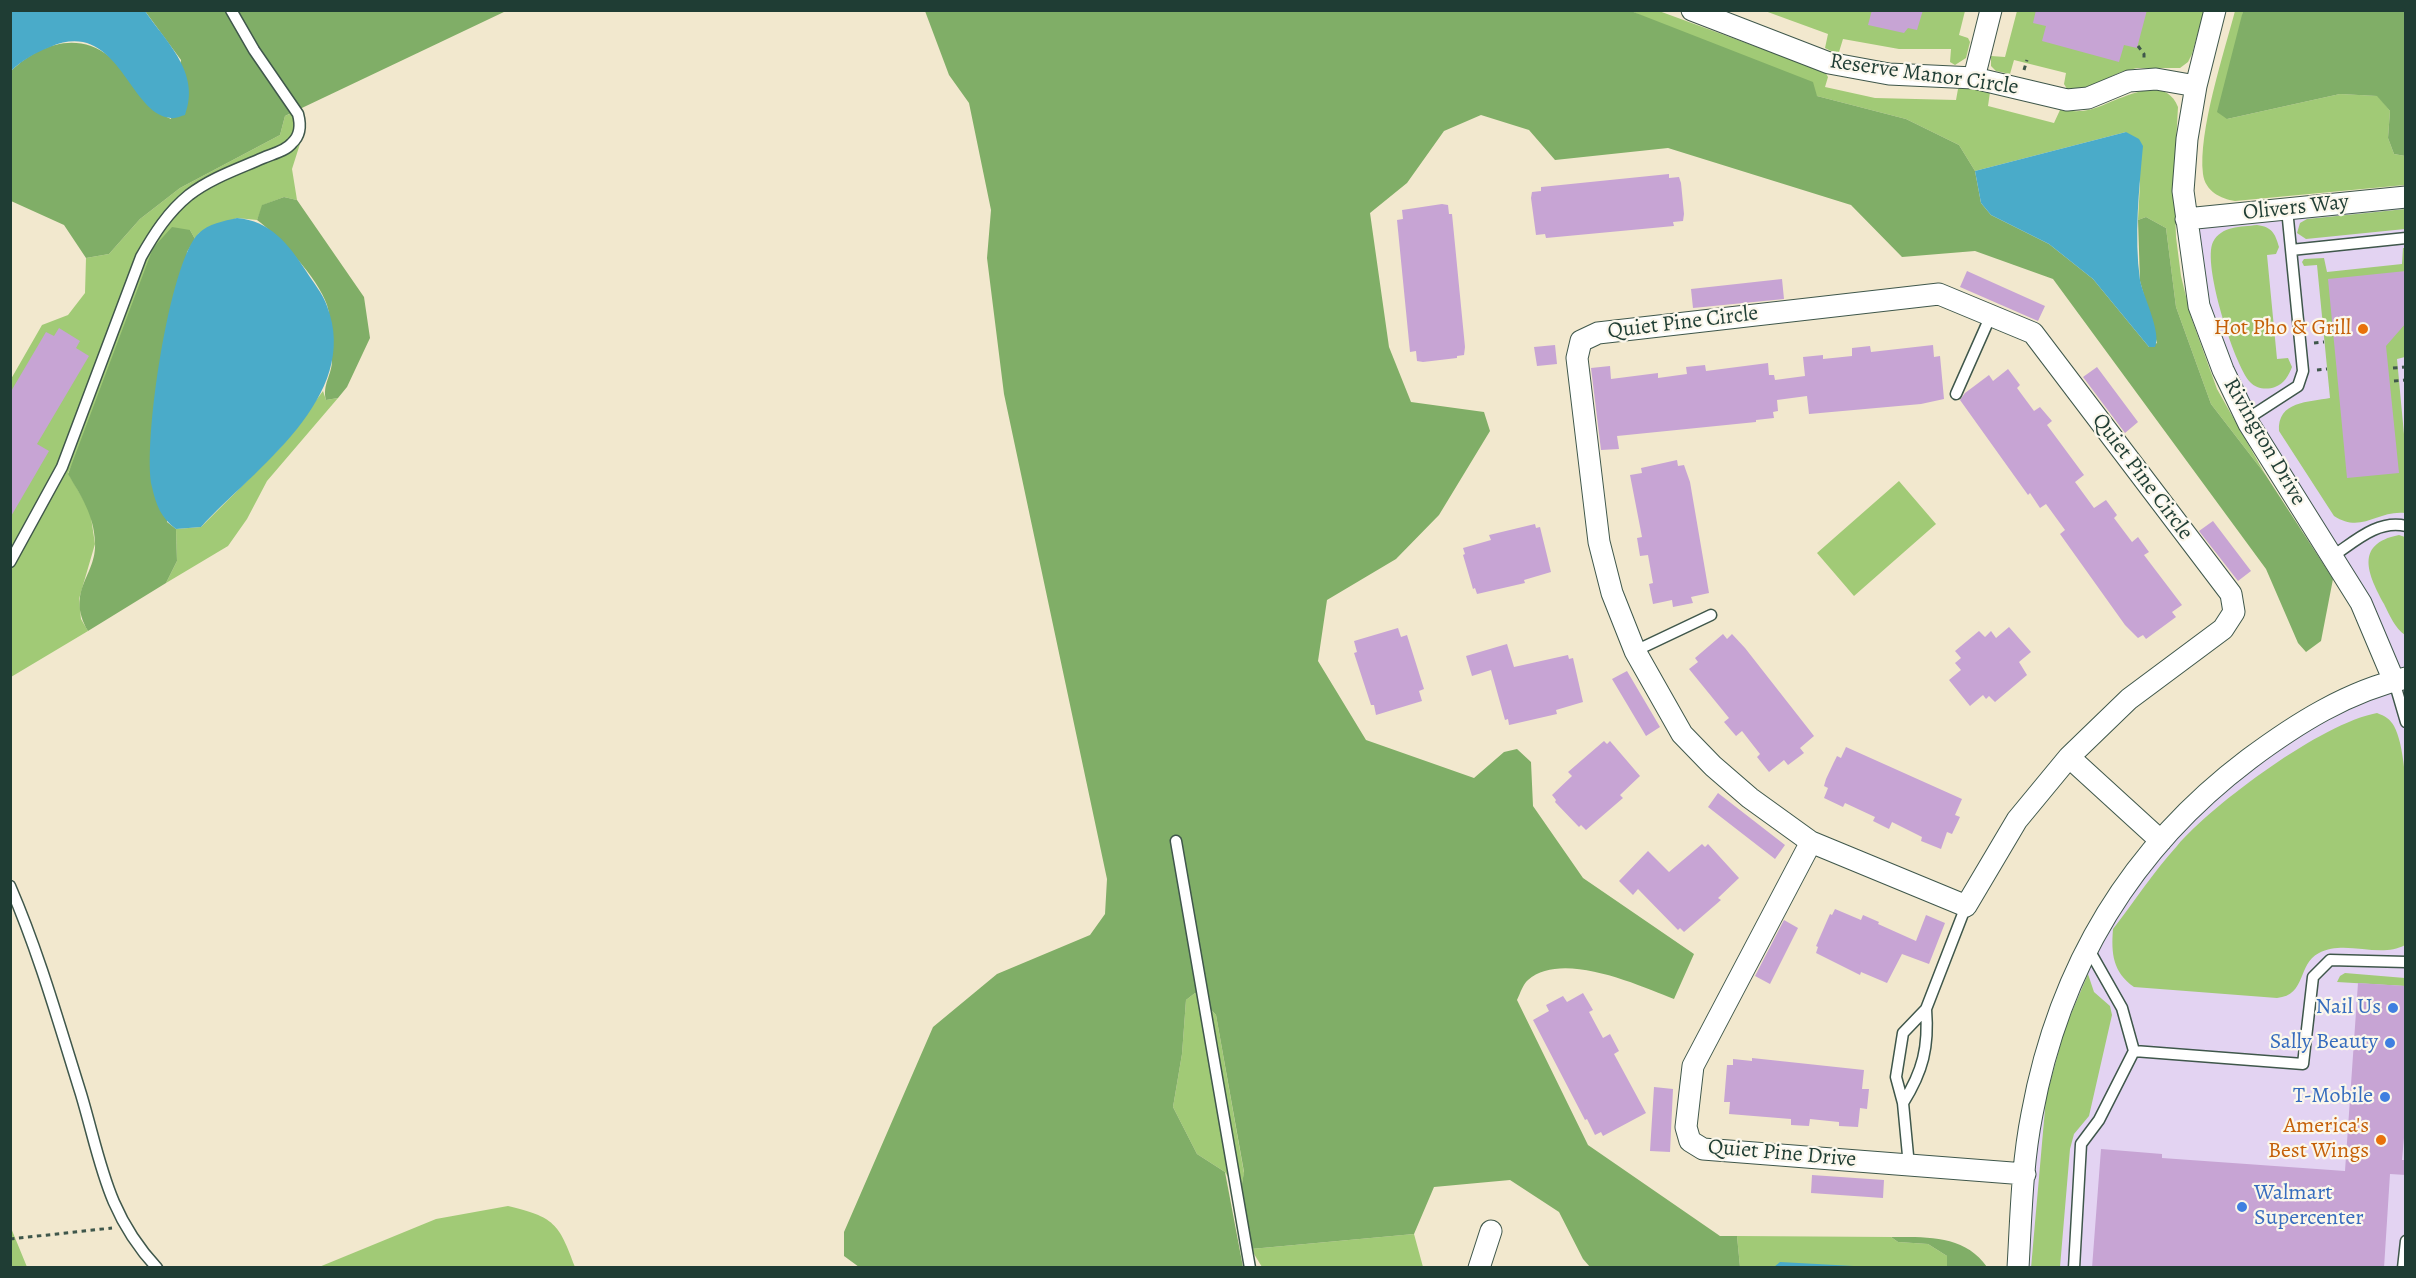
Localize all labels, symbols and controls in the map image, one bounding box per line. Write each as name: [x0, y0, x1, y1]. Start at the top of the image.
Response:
street label: Reserve Manor Circle: [1828, 49, 2020, 101]
street label: Olivers Way: [2242, 189, 2350, 227]
street label: Quiet Pine Circle: [1606, 301, 1760, 345]
place label: Hot Pho & Grill: [2214, 316, 2351, 342]
marker: Hot Pho & Grill: [2356, 322, 2370, 336]
street label: Rivington Drive: [2217, 374, 2311, 510]
street label: Quiet Pine Circle: [2086, 409, 2198, 545]
place label: Nail Us: [2316, 995, 2381, 1021]
marker: Nail Us: [2386, 1001, 2400, 1015]
place label: Sally Beauty: [2270, 1030, 2378, 1056]
marker: Sally Beauty: [2383, 1036, 2397, 1050]
place label: T-Mobile: [2293, 1084, 2373, 1110]
marker: T-Mobile: [2378, 1090, 2392, 1104]
place label: America's Best Wings: [2268, 1114, 2369, 1166]
marker: America's Best Wings: [2374, 1133, 2388, 1147]
street label: Quiet Pine Drive: [1707, 1134, 1857, 1174]
place label: Walmart Supercenter: [2254, 1181, 2364, 1232]
marker: Walmart Supercenter: [2235, 1200, 2249, 1214]

